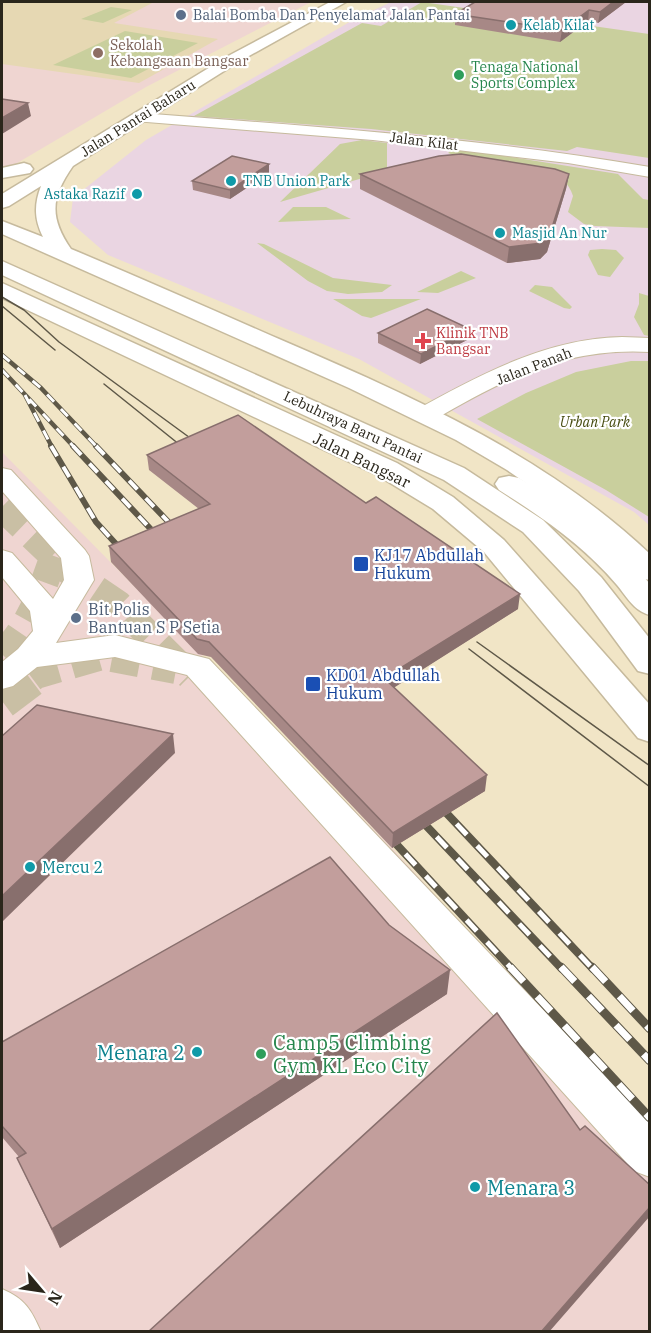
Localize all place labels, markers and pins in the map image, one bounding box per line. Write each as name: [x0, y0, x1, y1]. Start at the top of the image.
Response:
place label: Balai Bomba Dan Penyelamat Jalan Pantai: [193, 6, 470, 24]
marker: Balai Bomba Dan Penyelamat Jalan Pantai: [174, 8, 188, 22]
place label: Kelab Kilat: [523, 16, 594, 34]
marker: Kelab Kilat: [504, 18, 518, 32]
place label: Sekolah Kebangsaan Bangsar: [110, 36, 249, 70]
marker: Sekolah Kebangsaan Bangsar: [91, 46, 105, 60]
place label: Tenaga National Sports Complex: [471, 58, 578, 92]
marker: Tenaga National Sports Complex: [452, 68, 466, 82]
place label: TNB Union Park: [243, 172, 351, 190]
marker: TNB Union Park: [224, 174, 238, 188]
place label: Astaka Razif: [44, 185, 126, 203]
marker: Astaka Razif: [130, 187, 144, 201]
place label: Masjid An Nur: [512, 224, 607, 242]
marker: Masjid An Nur: [493, 226, 507, 240]
place label: Klinik TNB Bangsar: [436, 324, 509, 358]
marker: Klinik TNB Bangsar: [414, 332, 432, 350]
place label: KJ17 Abdullah Hukum: [374, 545, 484, 583]
marker: KJ17 Abdullah Hukum: [352, 555, 370, 573]
place label: Bit Polis Bantuan S P Setia: [88, 599, 220, 637]
marker: Bit Polis Bantuan S P Setia: [69, 611, 83, 625]
place label: KD01 Abdullah Hukum: [326, 665, 440, 703]
marker: KD01 Abdullah Hukum: [304, 675, 322, 693]
place label: Mercu 2: [42, 857, 103, 877]
marker: Mercu 2: [23, 860, 37, 874]
place label: Camp5 Climbing Gym KL Eco City: [273, 1029, 431, 1079]
place label: Menara 2: [97, 1039, 185, 1066]
marker: Menara 2: [190, 1045, 204, 1059]
marker: Camp5 Climbing Gym KL Eco City: [254, 1047, 268, 1061]
place label: Menara 3: [487, 1174, 575, 1201]
marker: Menara 3: [468, 1180, 482, 1194]

